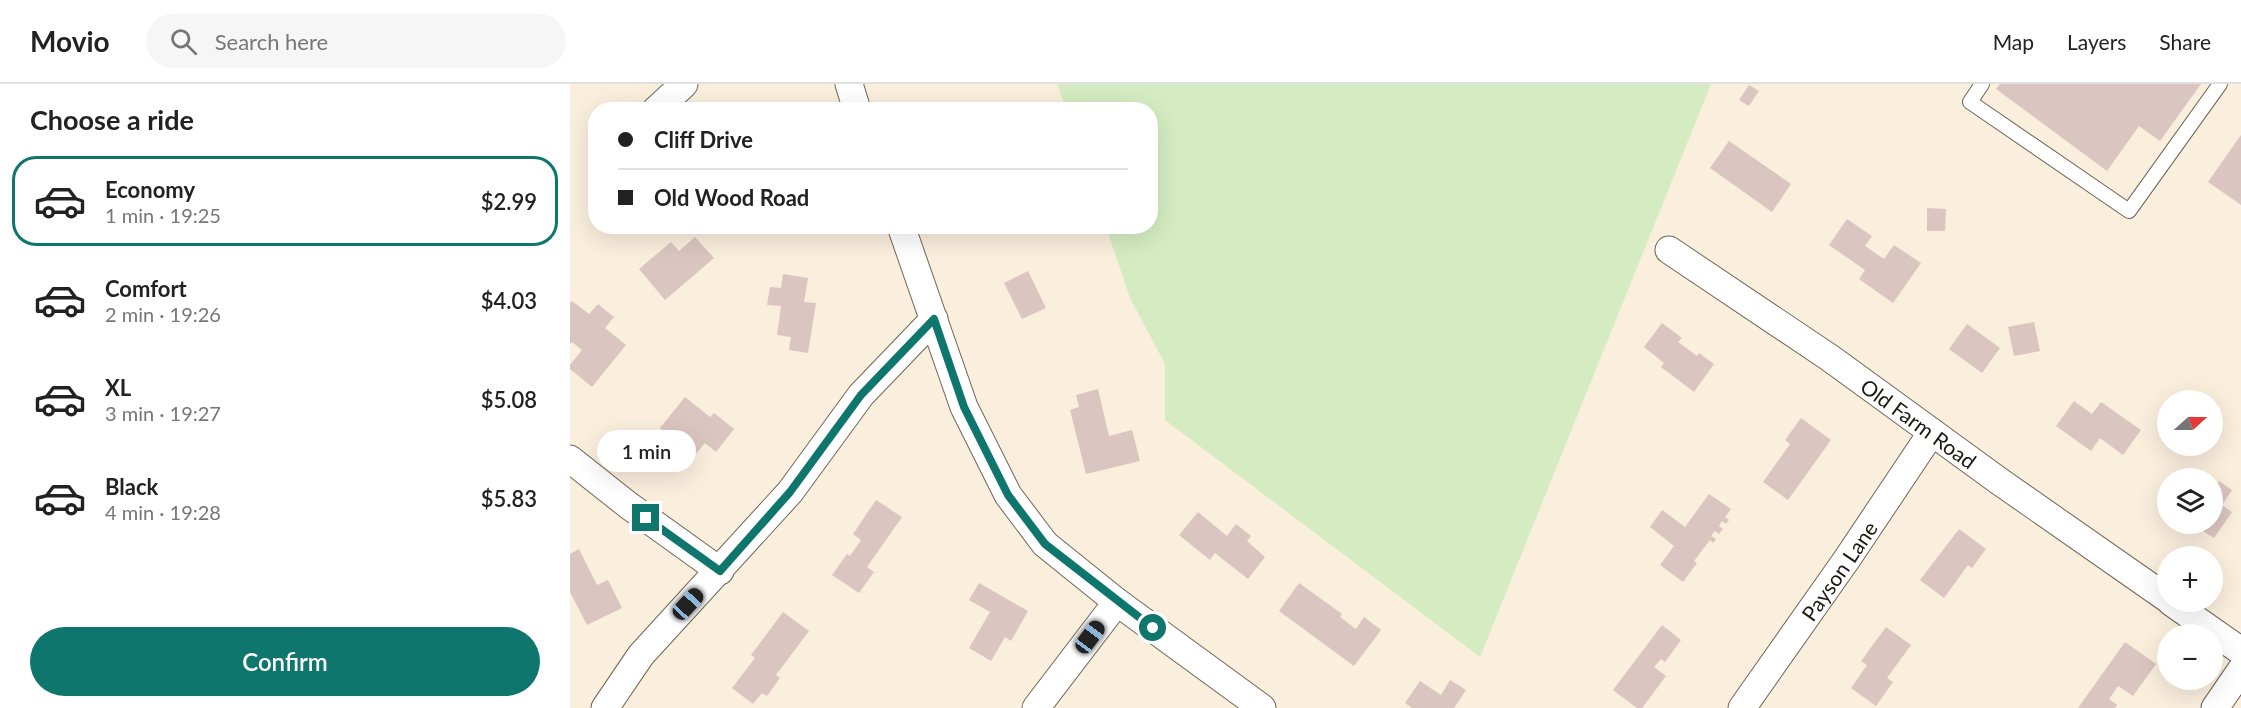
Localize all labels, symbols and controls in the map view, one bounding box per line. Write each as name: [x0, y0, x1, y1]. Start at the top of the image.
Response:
search box: [146, 14, 566, 68]
text: Movio: [30, 24, 110, 58]
icon: search: [167, 25, 200, 58]
text: Search here: [215, 28, 328, 55]
text: Map: [1993, 29, 2034, 54]
text: Layers: [2067, 29, 2126, 54]
text: Share: [2159, 29, 2211, 54]
text: Choose a ride: [30, 103, 194, 136]
text: Cliff Drive: [654, 126, 753, 153]
icon: car: [33, 174, 87, 228]
text: Economy: [105, 176, 195, 203]
text: Old Wood Road: [654, 184, 809, 211]
text: $2.99: [481, 188, 537, 215]
text: 1 min · 19:25: [105, 203, 221, 227]
icon: car: [33, 273, 87, 327]
text: Comfort: [105, 275, 187, 302]
text: $4.03: [481, 287, 537, 314]
text: 2 min · 19:26: [105, 302, 221, 326]
icon: car: [33, 372, 87, 426]
street label: Old Farm Road: [1857, 373, 1982, 473]
text: XL: [105, 374, 131, 401]
text: $5.08: [481, 386, 537, 413]
north arrow: [2157, 390, 2223, 456]
map controls: [2157, 390, 2223, 690]
text: 3 min · 19:27: [105, 401, 221, 425]
callout: 1 min: [596, 431, 695, 473]
text: 1 min: [622, 439, 671, 463]
button: layers: [2157, 468, 2223, 534]
icon: car: [33, 471, 87, 525]
text: Black: [105, 473, 158, 500]
text: $5.83: [481, 485, 537, 512]
text: 4 min · 19:28: [105, 500, 221, 524]
route end: [632, 504, 659, 531]
street label: Payson Lane: [1795, 516, 1882, 625]
button: +: [2157, 546, 2223, 612]
car: [669, 585, 707, 623]
route start: [1139, 614, 1166, 641]
car: [1072, 617, 1108, 657]
button: −: [2157, 624, 2223, 690]
button: Confirm: [30, 627, 540, 696]

